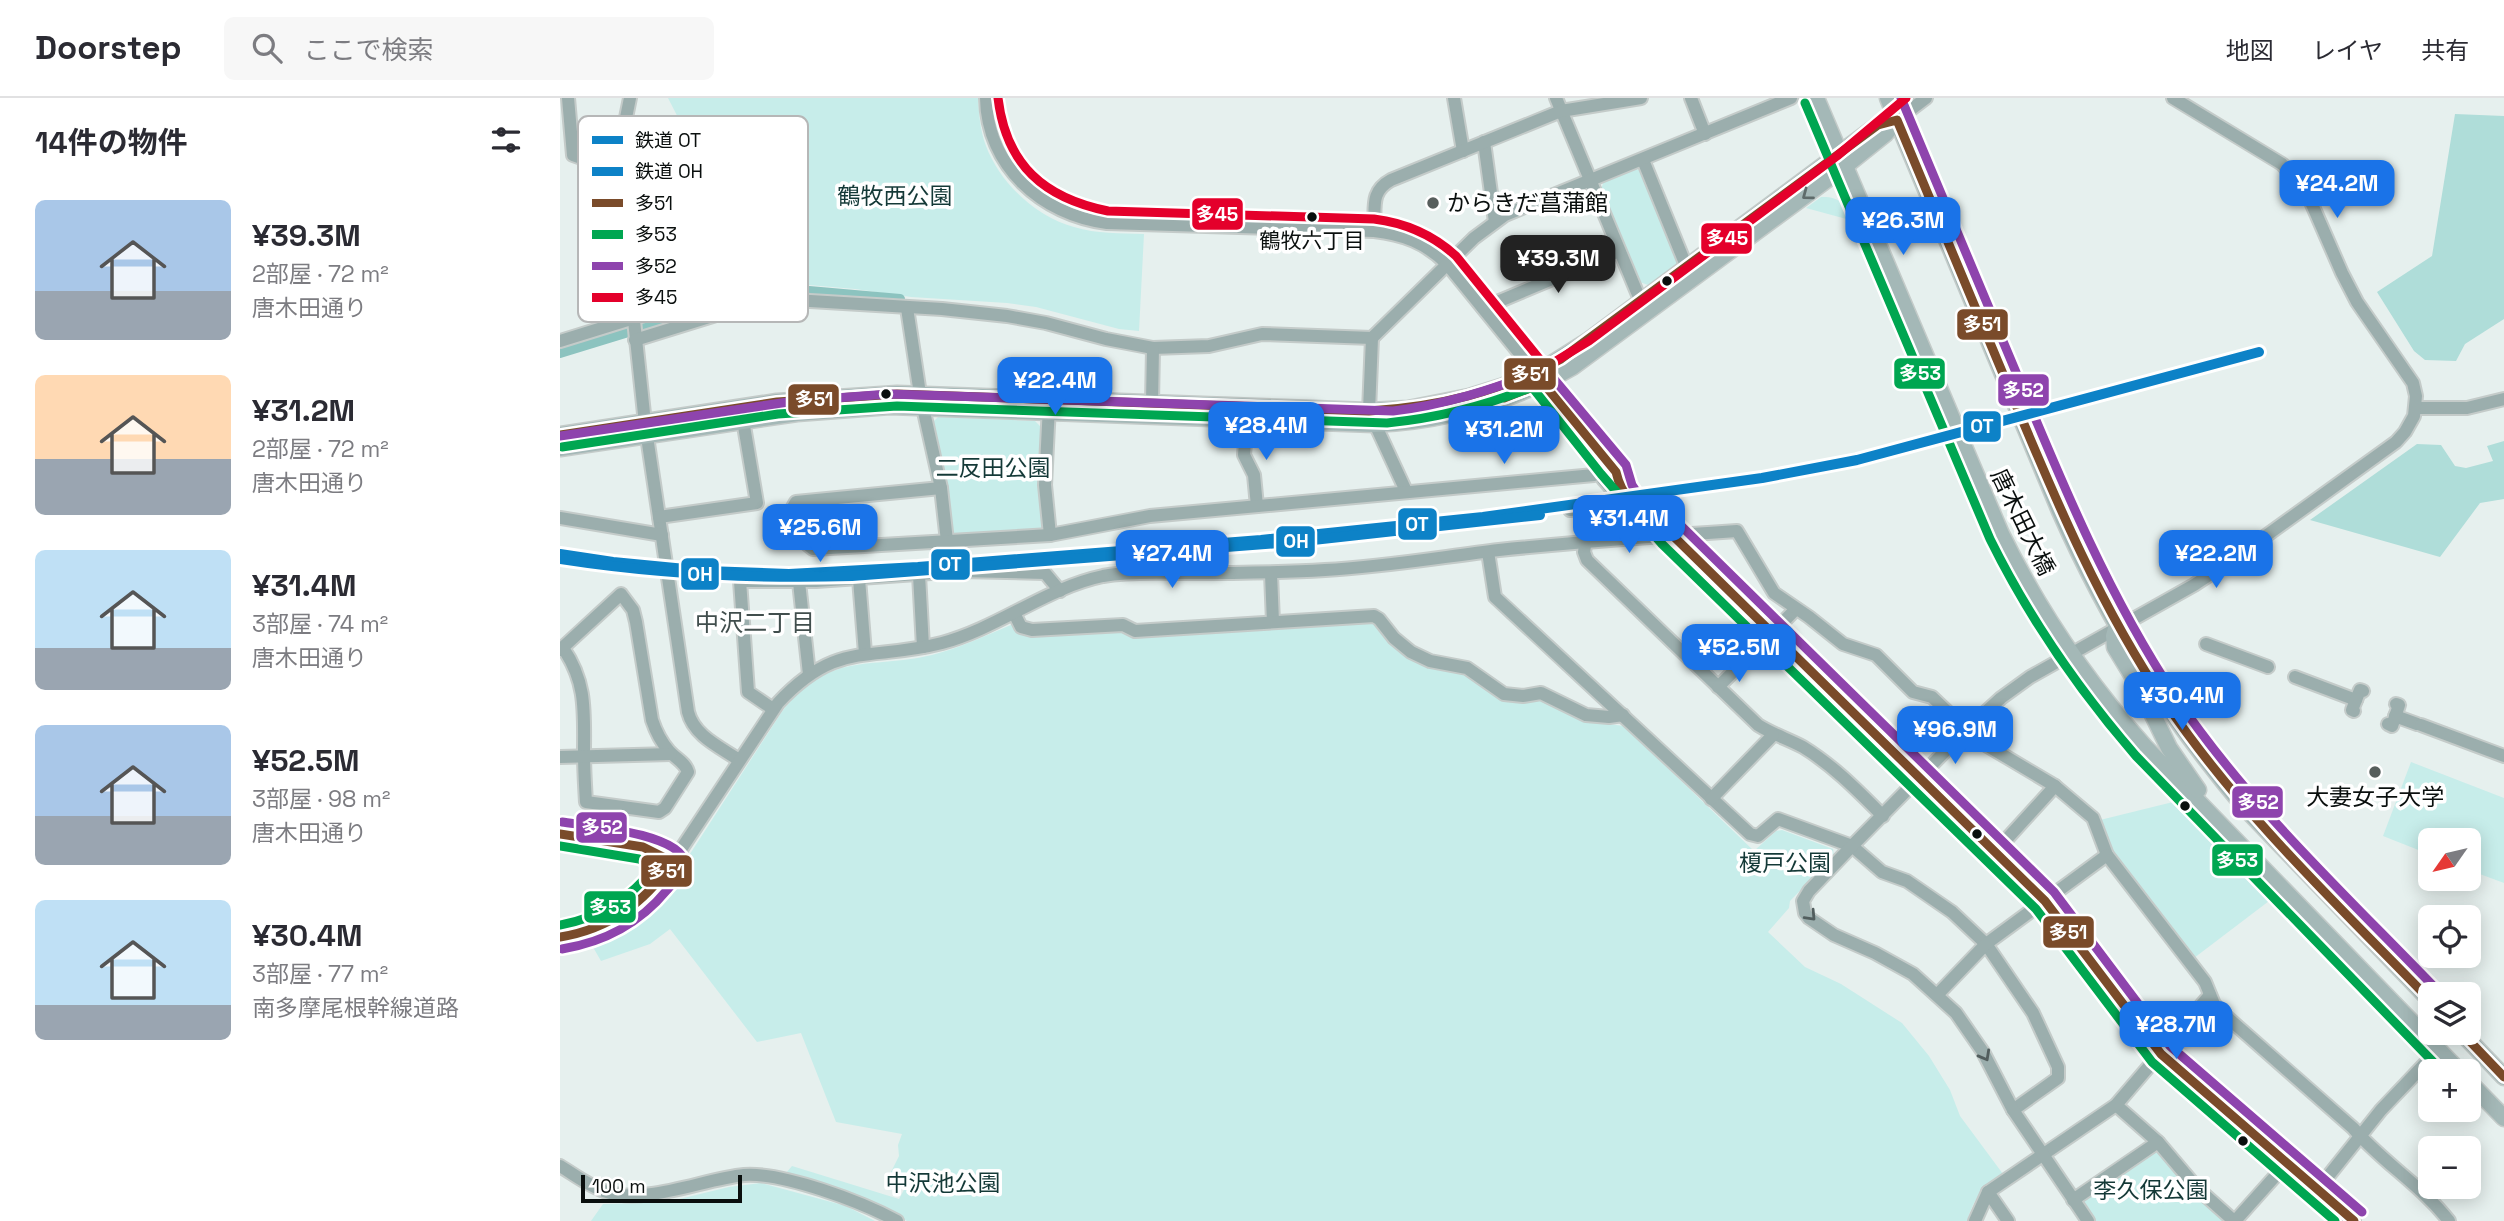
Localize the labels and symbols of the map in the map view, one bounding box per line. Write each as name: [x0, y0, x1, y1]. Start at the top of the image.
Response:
legend: [578, 116, 808, 322]
text: 鉄道 OT: [635, 128, 701, 153]
text: 鉄道 OH: [635, 159, 703, 184]
pin: ¥24.2M: [2280, 160, 2394, 220]
park label: 鶴牧西公園: [838, 181, 953, 211]
one-way arrow: [1802, 186, 1815, 199]
place label: からきだ菖蒲館: [1447, 188, 1608, 218]
text: 多51: [635, 191, 673, 216]
marker: からきだ菖蒲館: [1425, 195, 1441, 211]
line badge: 多45: [1191, 197, 1244, 231]
pin: ¥26.3M: [1846, 198, 1960, 257]
text: 多45: [1196, 202, 1238, 227]
marker: 鶴牧六丁目: [1305, 210, 1319, 224]
text: 多53: [635, 222, 677, 247]
line badge: 多45: [1700, 222, 1753, 255]
text: 多45: [1706, 226, 1748, 251]
place label: 鶴牧六丁目: [1260, 227, 1365, 254]
pin: ¥39.3M: [1501, 236, 1615, 295]
text: 多52: [635, 254, 677, 279]
unlabelled marker: [1660, 274, 1674, 288]
text: 多45: [635, 285, 677, 310]
line badge: 多51: [1956, 308, 2009, 341]
text: 多51: [1963, 312, 2001, 337]
line badge: 多51: [1503, 357, 1557, 391]
line badge: 多53: [1893, 357, 1946, 390]
pin: ¥22.4M: [998, 358, 1112, 417]
text: 多53: [1899, 361, 1941, 386]
text: 多51: [1511, 362, 1549, 387]
line badge: 多52: [1997, 373, 2050, 407]
text: 多52: [2002, 378, 2044, 403]
line badge: 多51: [787, 383, 840, 416]
text: 多51: [795, 387, 833, 412]
unlabelled marker: [879, 387, 893, 401]
pin: ¥28.4M: [1209, 402, 1323, 462]
pin: ¥31.2M: [1447, 406, 1561, 466]
line badge: OT: [1962, 410, 2002, 443]
text: OT: [1970, 414, 1994, 439]
park label: 二反田公園: [936, 453, 1051, 483]
street label: 唐木田大橋: [1984, 464, 2062, 580]
pin: ¥31.4M: [1572, 496, 1686, 555]
pin: ¥25.6M: [763, 504, 877, 564]
line badge: OT: [1397, 507, 1438, 541]
text: OT: [1405, 512, 1429, 537]
line badge: OH: [1275, 525, 1316, 558]
text: OH: [1283, 529, 1309, 554]
pin: ¥27.4M: [1115, 531, 1229, 590]
pin: ¥22.2M: [2159, 531, 2273, 590]
line badge: OT: [930, 548, 971, 581]
text: OT: [938, 552, 962, 577]
line badge: OH: [680, 557, 720, 591]
text: OH: [687, 562, 713, 587]
district label: 中沢二丁目: [695, 607, 815, 638]
pin: ¥52.5M: [1682, 624, 1796, 684]
pin: ¥30.4M: [2125, 672, 2239, 732]
pin: ¥96.9M: [1898, 706, 2012, 766]
marker: 大妻女子大学: [2367, 764, 2383, 780]
place label: 大妻女子大学: [2306, 782, 2444, 812]
line badge: 多52: [2231, 785, 2284, 819]
text: 多52: [2237, 790, 2279, 815]
unlabelled marker: [2178, 799, 2192, 813]
line badge: 多52: [575, 811, 628, 844]
text: 多52: [581, 815, 623, 840]
unlabelled marker: [1970, 827, 1984, 841]
north arrow: [2418, 828, 2482, 891]
line badge: 多53: [2211, 843, 2264, 877]
park label: 榎戸公園: [1739, 848, 1831, 878]
text: 多53: [2216, 848, 2258, 873]
line badge: 多51: [640, 854, 693, 888]
text: 多51: [647, 859, 685, 884]
line badge: 多53: [583, 890, 637, 924]
text: 多53: [589, 895, 631, 920]
one-way arrow: [1803, 908, 1816, 921]
line badge: 多51: [2042, 915, 2095, 949]
text: 多51: [2049, 920, 2087, 945]
pin: ¥28.7M: [2119, 1002, 2233, 1061]
one-way arrow: [1977, 1048, 1990, 1061]
unlabelled marker: [2236, 1134, 2250, 1148]
park label: 中沢池公園: [886, 1168, 1001, 1198]
scale bar: [581, 1172, 742, 1204]
park label: 李久保公園: [2094, 1175, 2209, 1205]

